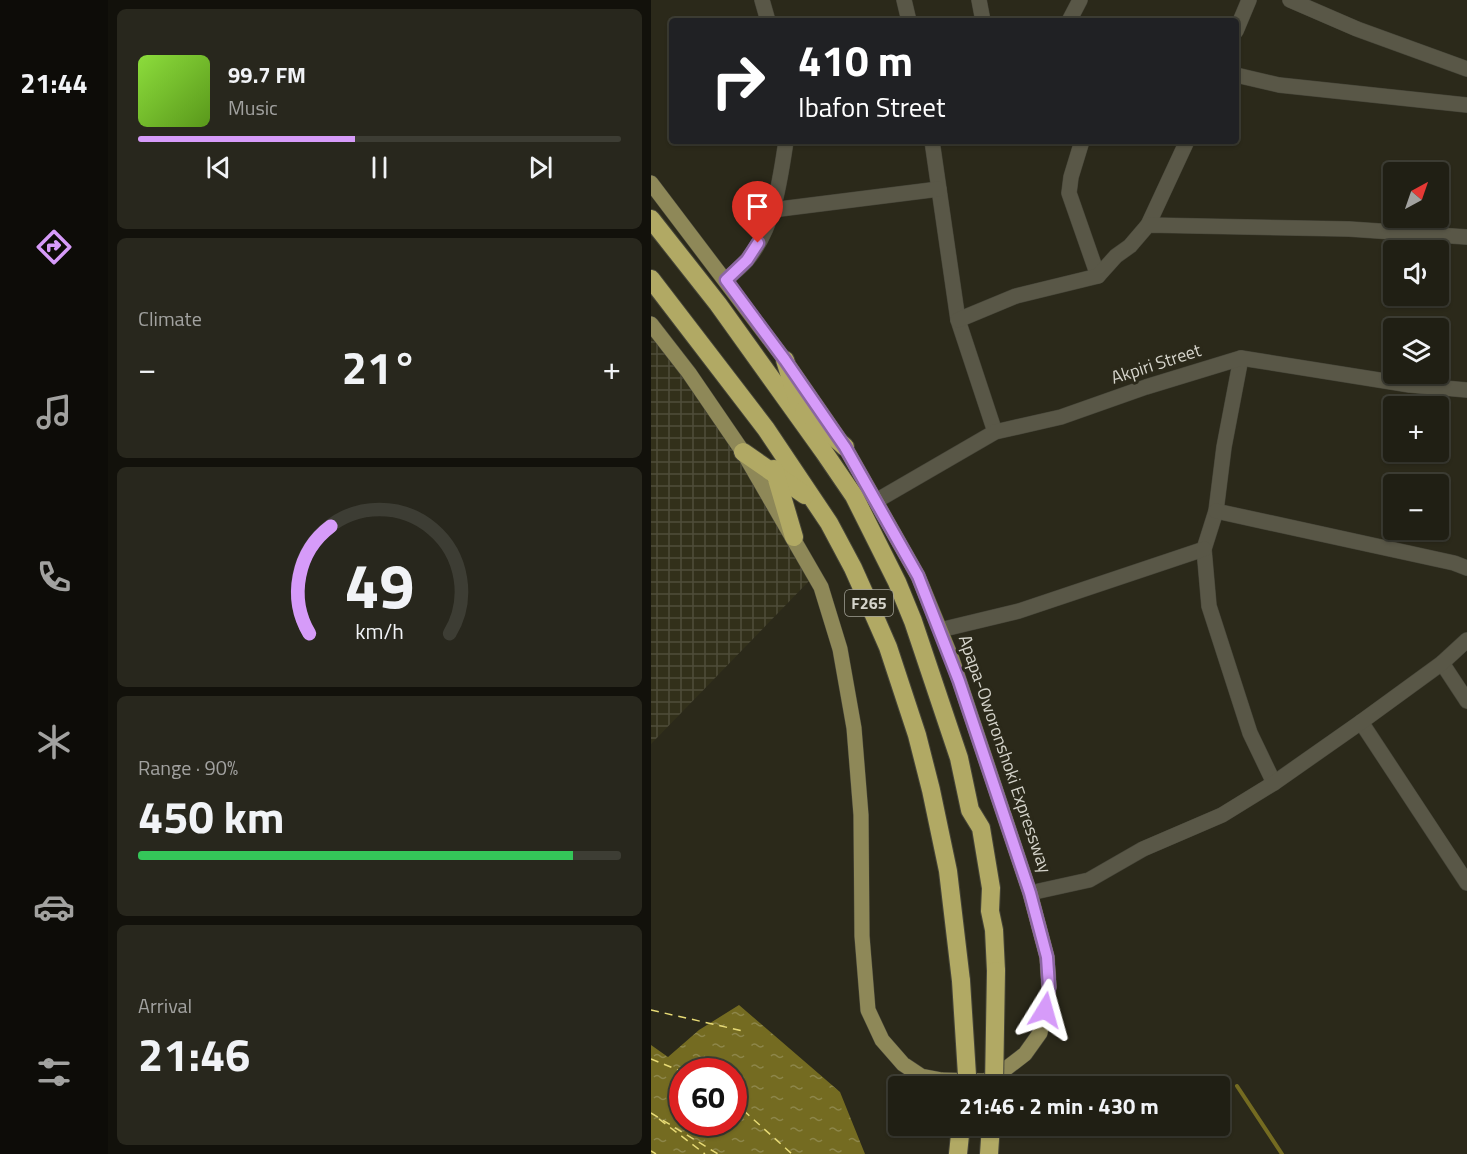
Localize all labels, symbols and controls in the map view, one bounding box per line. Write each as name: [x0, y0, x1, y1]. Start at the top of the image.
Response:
text: 410 m: [798, 28, 913, 92]
icon: right: [699, 42, 777, 120]
text: 99.7 FM: [228, 58, 306, 92]
text: 21:44: [20, 62, 88, 103]
text: Ibafon Street: [798, 86, 945, 127]
text: Music: [228, 92, 278, 123]
icon: previous: [202, 151, 235, 184]
icon: pause: [363, 151, 396, 184]
icon: next: [524, 151, 557, 184]
north arrow: [1383, 162, 1449, 228]
map controls: [1383, 162, 1449, 540]
pin: [732, 181, 783, 243]
icon: arrive: [741, 190, 774, 223]
icon: directions: [33, 226, 75, 268]
button: sound: [1383, 240, 1449, 306]
text: Climate: [138, 303, 202, 334]
button: layers: [1383, 318, 1449, 384]
text: 21°: [342, 333, 417, 401]
street label: Akpiri Street: [1107, 336, 1205, 391]
text: −: [138, 343, 156, 393]
text: +: [603, 343, 621, 393]
icon: music: [33, 391, 75, 433]
button: +: [1383, 396, 1449, 462]
button: −: [1383, 474, 1449, 540]
text: 49: [345, 537, 414, 632]
icon: phone: [33, 556, 75, 598]
road number: F265: [845, 590, 893, 616]
text: km/h: [355, 615, 404, 647]
street label: Apapa-Oworonshoki Expressway: [952, 631, 1059, 877]
icon: climate: [33, 721, 75, 763]
text: Range · 90%: [138, 752, 238, 783]
text: 450 km: [138, 782, 284, 850]
icon: car: [33, 886, 75, 928]
position arrow: [1013, 978, 1077, 1042]
text: Arrival: [138, 990, 192, 1021]
text: 21:46: [138, 1020, 250, 1088]
icon: filters: [33, 1051, 75, 1093]
speed limit sign: 60: [669, 1058, 747, 1136]
text: 21:46 · 2 min · 430 m: [959, 1089, 1159, 1123]

